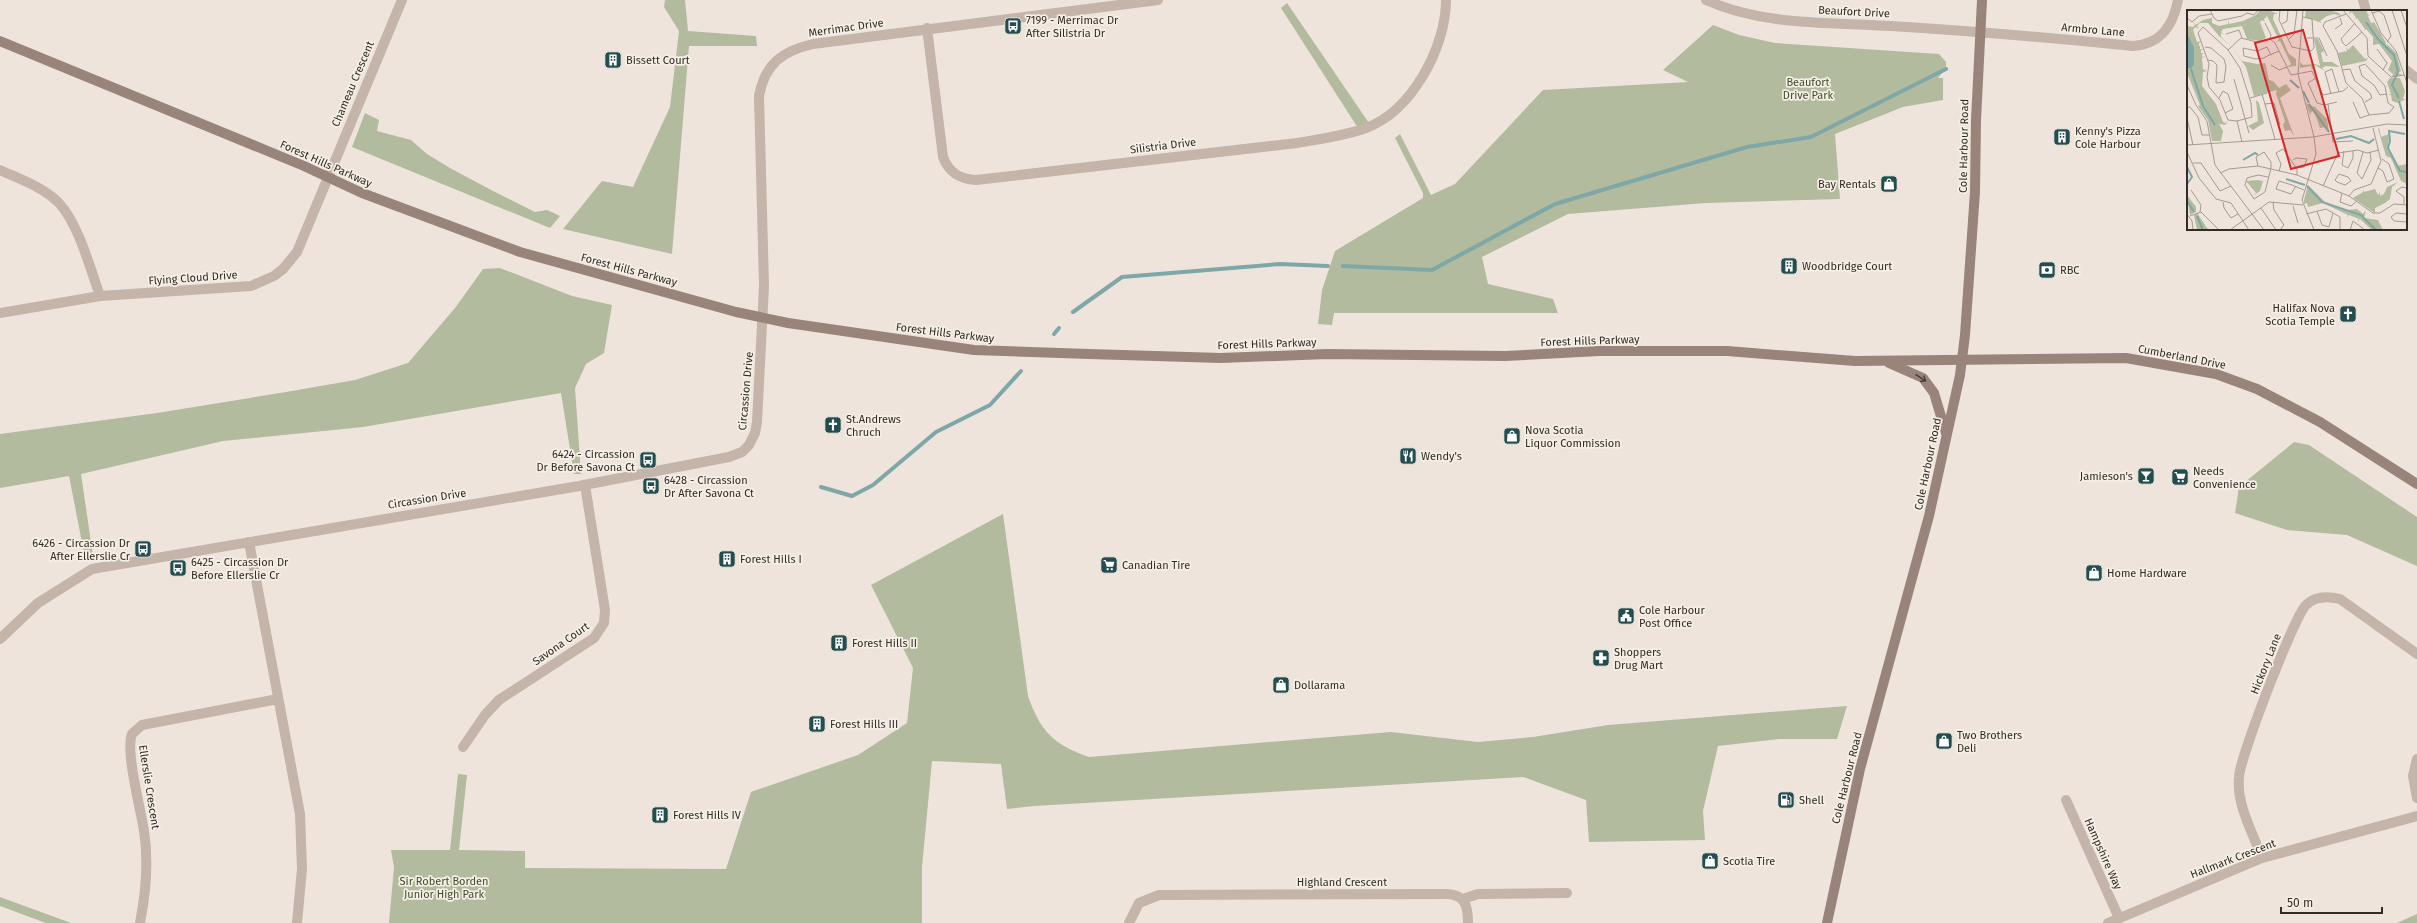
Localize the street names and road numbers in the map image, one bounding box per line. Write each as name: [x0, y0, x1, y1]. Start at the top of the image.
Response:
street label: Beaufort Drive: [1818, 4, 1890, 20]
street label: Merrimac Drive: [808, 16, 884, 40]
street label: Armbro Lane: [2061, 21, 2125, 39]
street label: Chameau Crescent: [329, 39, 377, 129]
street label: Cole Harbour Road: [1957, 99, 1971, 193]
street label: Silistria Drive: [1129, 135, 1197, 157]
street label: Forest Hills Parkway: [278, 138, 374, 190]
street label: Forest Hills Parkway: [579, 251, 679, 289]
street label: Flying Cloud Drive: [148, 268, 238, 288]
street label: Forest Hills Parkway: [895, 321, 996, 346]
street label: Forest Hills Parkway: [1540, 333, 1640, 349]
street label: Forest Hills Parkway: [1217, 336, 1317, 352]
street label: Cumberland Drive: [2137, 342, 2227, 372]
street label: Circassion Drive: [736, 351, 756, 431]
street label: Cole Harbour Road: [1912, 417, 1944, 511]
street label: Circassion Drive: [387, 486, 467, 512]
street label: Savona Court: [530, 620, 592, 668]
street label: Hickory Lane: [2248, 632, 2284, 696]
street label: Cole Harbour Road: [1829, 731, 1865, 825]
street label: Ellerslie Crescent: [136, 744, 162, 830]
street label: Hampshire Way: [2081, 816, 2125, 892]
street label: Hallmark Crescent: [2188, 837, 2278, 881]
street label: Highland Crescent: [1297, 876, 1387, 889]

